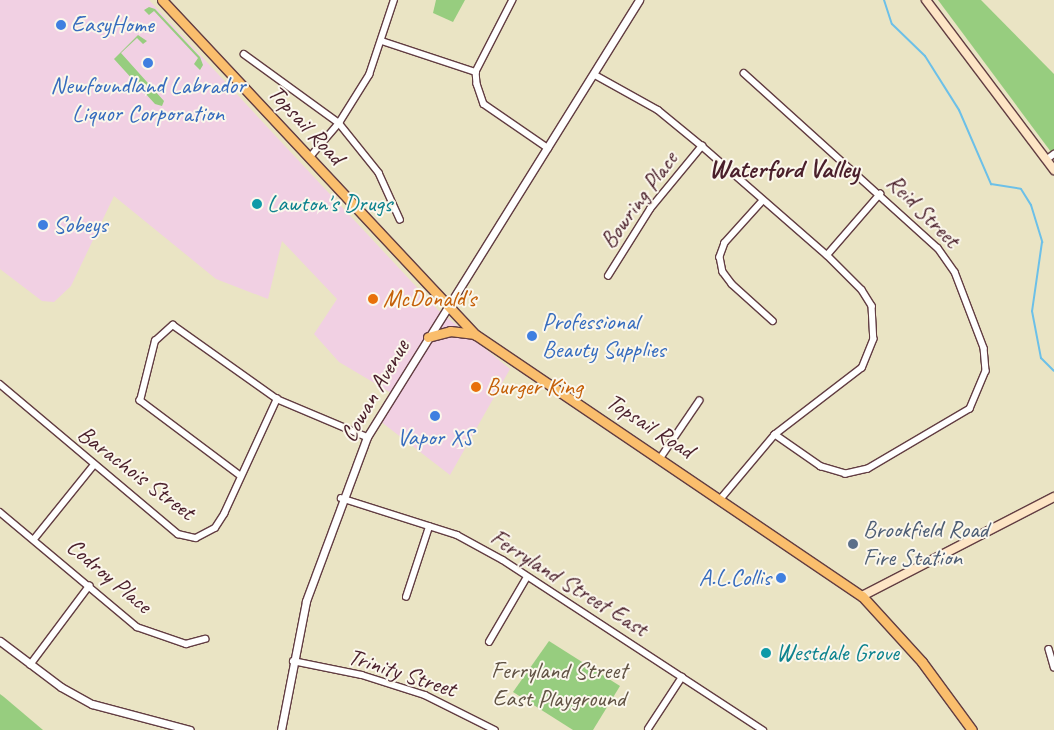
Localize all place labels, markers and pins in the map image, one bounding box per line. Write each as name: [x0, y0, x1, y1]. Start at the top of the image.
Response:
place label: EasyHome: [71, 11, 154, 39]
marker: EasyHome: [55, 19, 67, 31]
marker: Newfoundland Labrador Liquor Corporation: [142, 57, 154, 69]
place label: Newfoundland Labrador Liquor Corporation: [50, 72, 246, 128]
place label: Lawton's Drugs: [267, 190, 392, 218]
marker: Lawton's Drugs: [251, 198, 263, 210]
place label: Sobeys: [53, 211, 108, 239]
marker: Sobeys: [37, 219, 49, 231]
place label: McDonald's: [383, 285, 476, 313]
marker: McDonald's: [367, 293, 379, 305]
place label: Professional Beauty Supplies: [542, 308, 665, 364]
marker: Professional Beauty Supplies: [526, 330, 538, 342]
place label: Burger King: [486, 373, 583, 401]
marker: Burger King: [470, 381, 482, 393]
marker: Vapor XS: [429, 410, 441, 422]
place label: Vapor XS: [397, 424, 473, 452]
place label: Brookfield Road Fire Station: [863, 516, 988, 572]
marker: Brookfield Road Fire Station: [847, 538, 859, 550]
place label: A.L.Collis: [699, 564, 771, 592]
marker: A.L.Collis: [775, 572, 787, 584]
place label: Westdale Grove: [776, 639, 899, 667]
marker: Westdale Grove: [760, 647, 772, 659]

